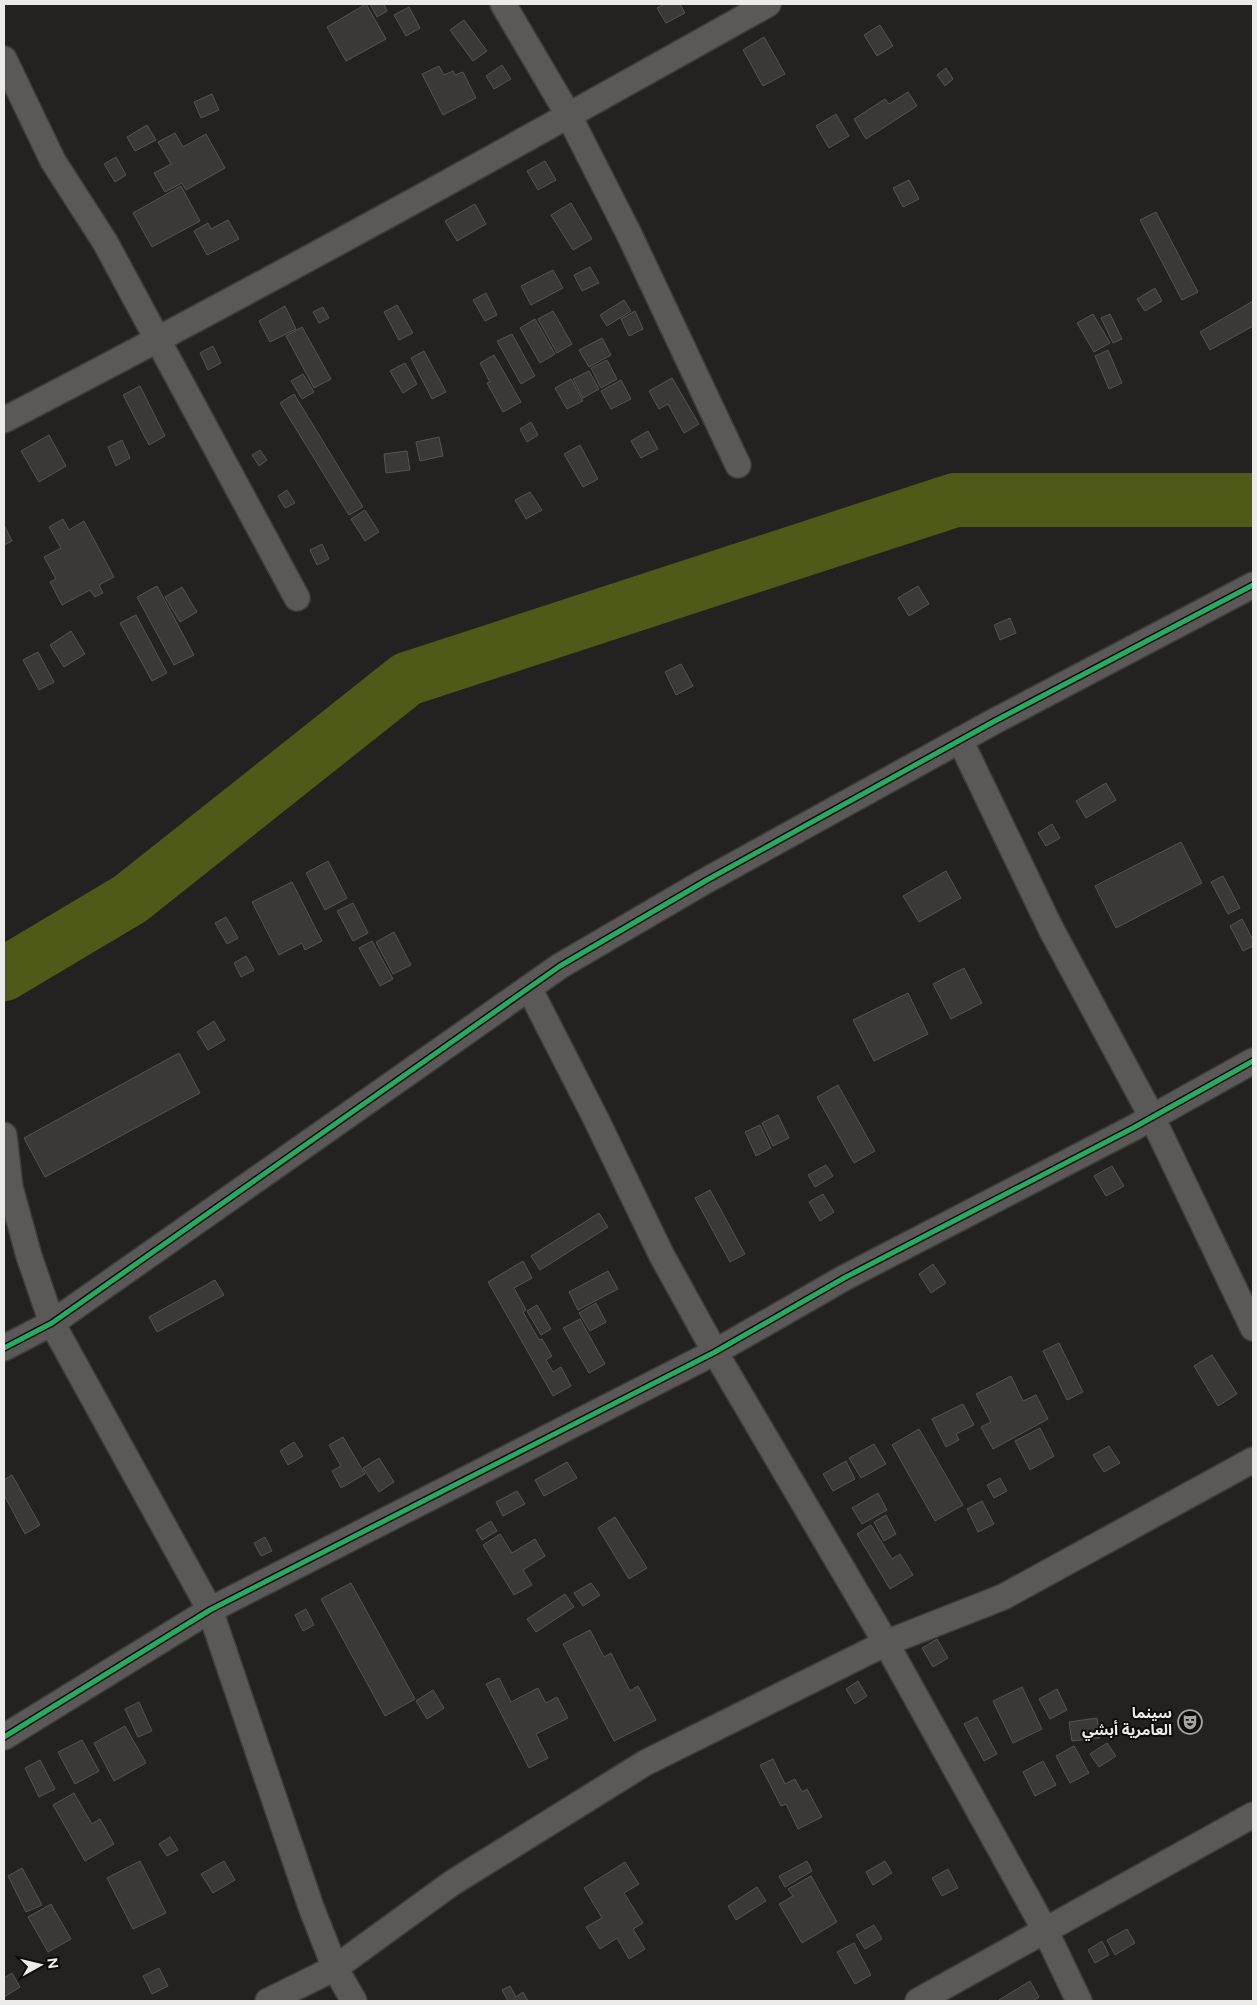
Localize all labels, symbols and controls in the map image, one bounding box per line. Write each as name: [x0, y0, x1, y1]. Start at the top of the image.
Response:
place label: سينما العامرية أبشي: [1082, 1704, 1172, 1741]
theatre icon: سينما العامرية أبشي: [1177, 1709, 1203, 1735]
north arrow: [15, 1940, 65, 1990]
text: N: [43, 1957, 62, 1970]

